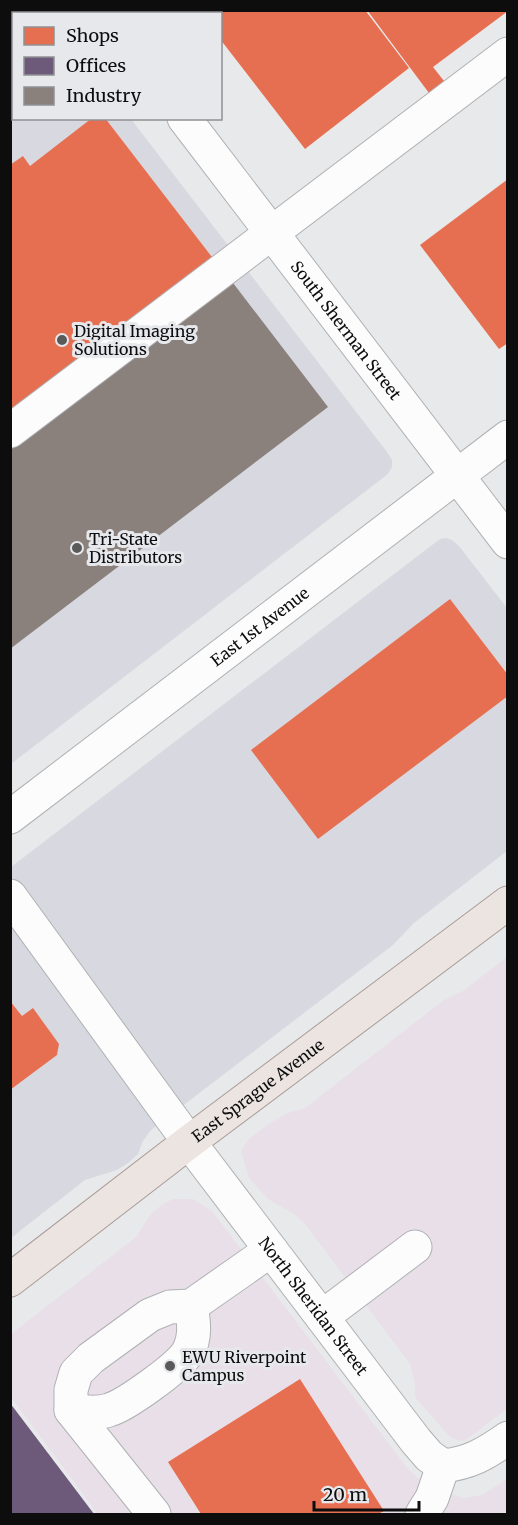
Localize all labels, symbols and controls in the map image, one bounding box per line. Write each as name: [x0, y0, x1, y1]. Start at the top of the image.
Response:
legend: [12, 12, 222, 120]
text: Shops: [66, 24, 119, 47]
text: Offices: [66, 54, 126, 77]
text: Industry: [66, 84, 142, 107]
street label: South Sherman Street: [287, 257, 406, 404]
place label: Digital Imaging Solutions: [74, 321, 195, 359]
marker: Digital Imaging Solutions: [55, 333, 69, 347]
place label: Tri-State Distributors: [89, 529, 182, 567]
marker: Tri-State Distributors: [70, 541, 84, 555]
street label: East 1st Avenue: [206, 583, 313, 670]
street label: East Sprague Avenue: [188, 1034, 328, 1146]
street label: North Sheridan Street: [255, 1233, 373, 1380]
place label: EWU Riverpoint Campus: [182, 1347, 307, 1385]
marker: EWU Riverpoint Campus: [163, 1359, 177, 1373]
scale bar: [314, 1474, 419, 1512]
text: 20 m: [323, 1483, 367, 1506]

